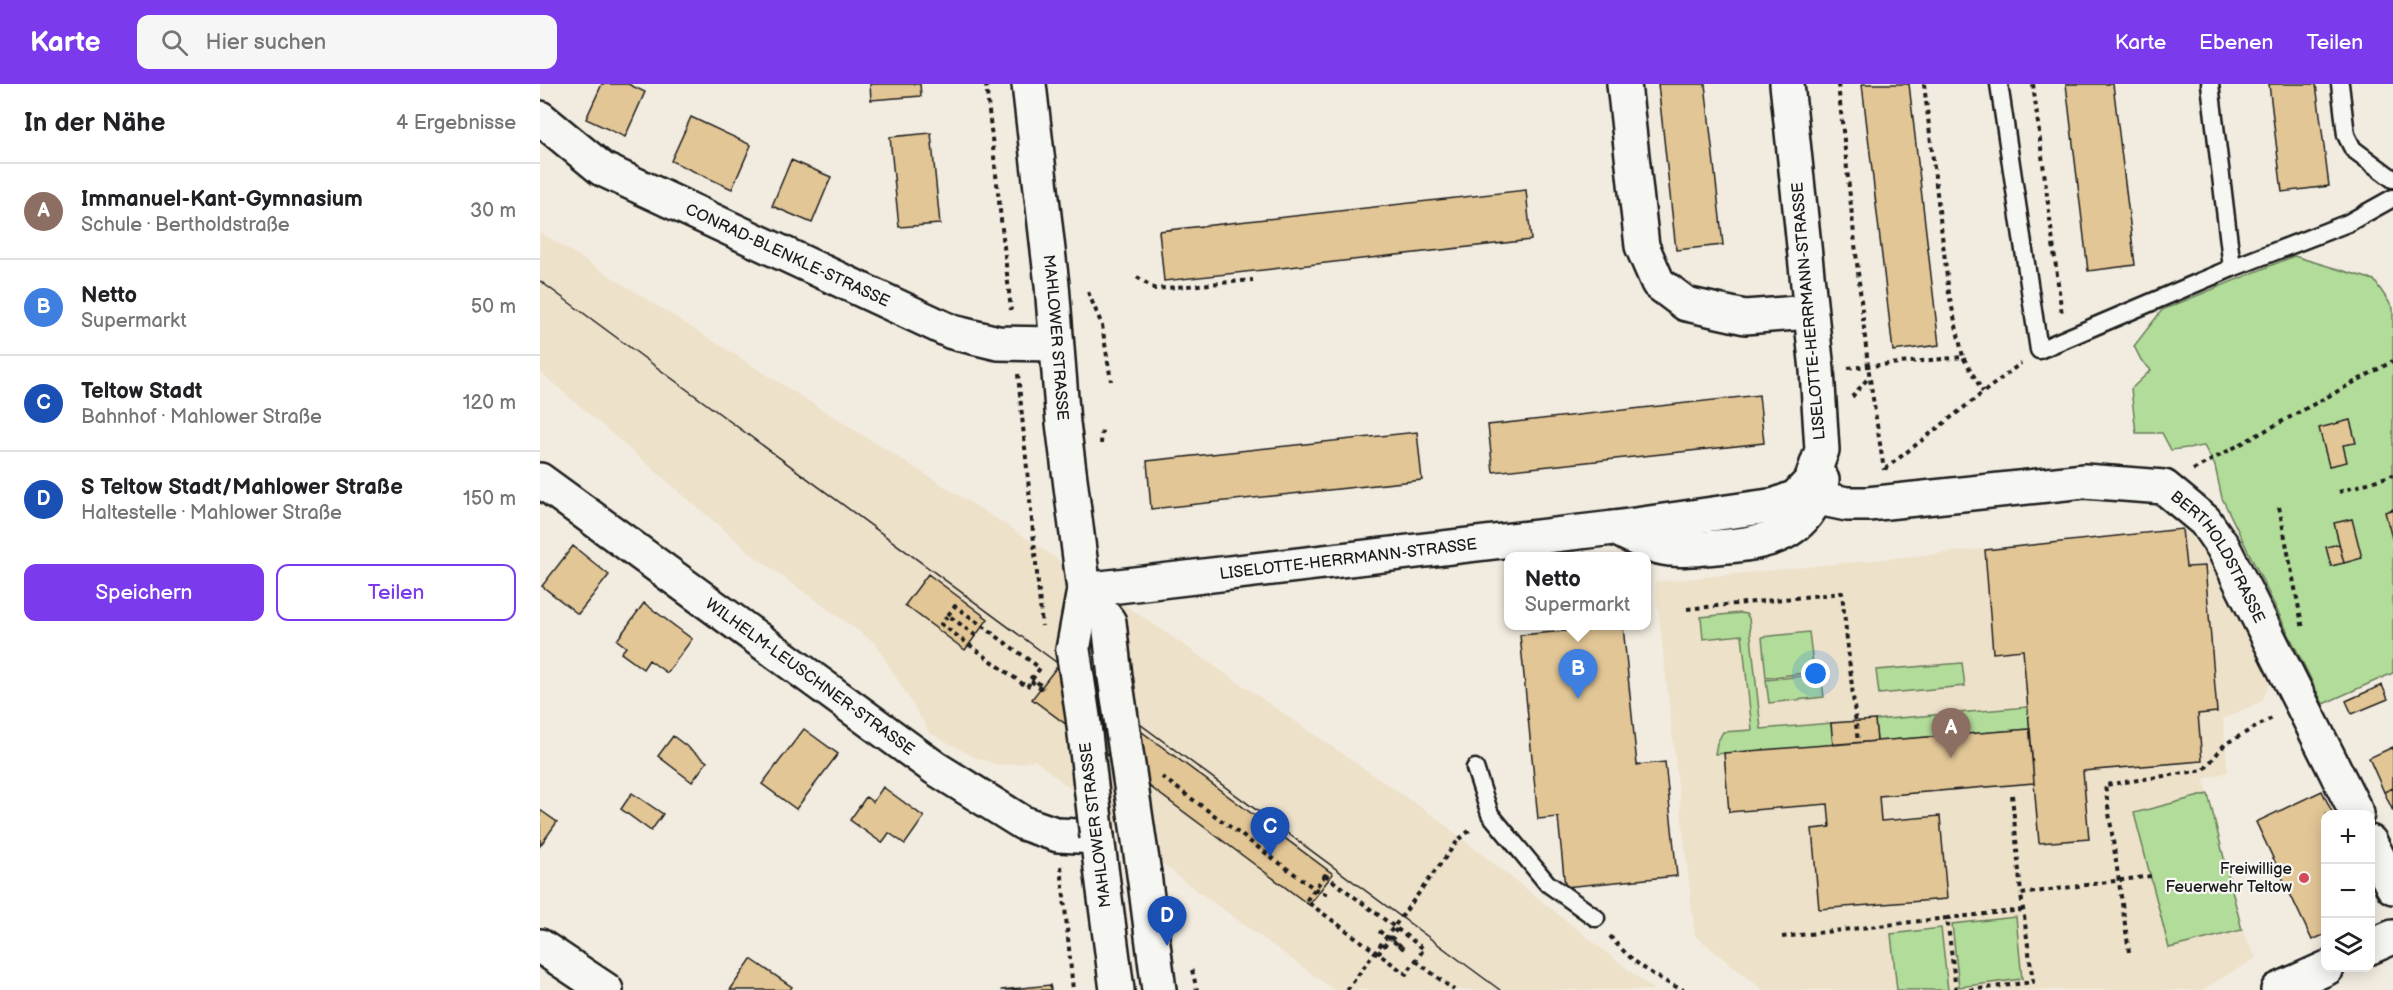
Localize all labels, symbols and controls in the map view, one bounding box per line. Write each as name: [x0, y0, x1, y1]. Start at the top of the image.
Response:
search box: [137, 15, 557, 69]
text: Karte: [30, 26, 101, 59]
icon: search: [158, 26, 191, 59]
text: Hier suchen: [206, 29, 326, 56]
text: Karte: [2115, 30, 2166, 55]
text: Ebenen: [2199, 30, 2273, 55]
text: Teilen: [2306, 30, 2363, 55]
text: In der Nähe: [24, 108, 166, 139]
text: 4 Ergebnisse: [396, 111, 516, 135]
street label: LISELOTTE-HERRMANN-STRASSE: [1788, 181, 1830, 441]
text: Immanuel-Kant-Gymnasium: [81, 186, 363, 213]
text: A: [37, 199, 50, 223]
text: 30 m: [470, 199, 516, 223]
street label: CONRAD-BLENKLE-STRASSE: [682, 200, 893, 311]
text: Schule · Bertholdstraße: [81, 213, 290, 237]
street label: MAHLOWER STRASSE: [1039, 254, 1072, 421]
text: Netto: [81, 282, 137, 309]
text: B: [36, 295, 51, 319]
text: 50 m: [471, 295, 516, 319]
text: Supermarkt: [81, 309, 187, 333]
text: Teltow Stadt: [81, 378, 202, 405]
text: C: [36, 391, 51, 415]
text: 120 m: [463, 391, 516, 415]
text: Bahnhof · Mahlower Straße: [81, 405, 322, 429]
text: S Teltow Stadt/Mahlower Straße: [81, 474, 403, 501]
text: D: [37, 487, 50, 511]
text: 150 m: [463, 487, 516, 511]
street label: BERTHOLDSTRASSE: [2167, 487, 2269, 626]
text: Haltestelle · Mahlower Straße: [81, 501, 342, 525]
street label: LISELOTTE-HERRMANN-STRASSE: [1219, 535, 1478, 584]
popup: [1504, 552, 1651, 630]
button: Speichern: [24, 564, 264, 621]
button: Teilen: [276, 564, 516, 621]
text: Netto: [1525, 566, 1581, 593]
text: Supermarkt: [1525, 593, 1630, 617]
street label: WILHELM-LEUSCHNER-STRASSE: [702, 594, 918, 759]
pin: B: [1558, 650, 1598, 699]
your location: [1801, 659, 1830, 688]
pin: A: [1932, 708, 1970, 758]
street label: MAHLOWER STRASSE: [1076, 741, 1116, 909]
pin: C: [1250, 808, 1290, 857]
map controls: [2321, 810, 2375, 972]
button: +: [2321, 810, 2375, 864]
place label: Freiwillige Feuerwehr Teltow: [2166, 860, 2293, 897]
button: −: [2321, 864, 2375, 918]
marker: Freiwillige Feuerwehr Teltow: [2297, 871, 2311, 885]
pin: D: [1148, 896, 1186, 946]
button: layers: [2321, 918, 2375, 972]

